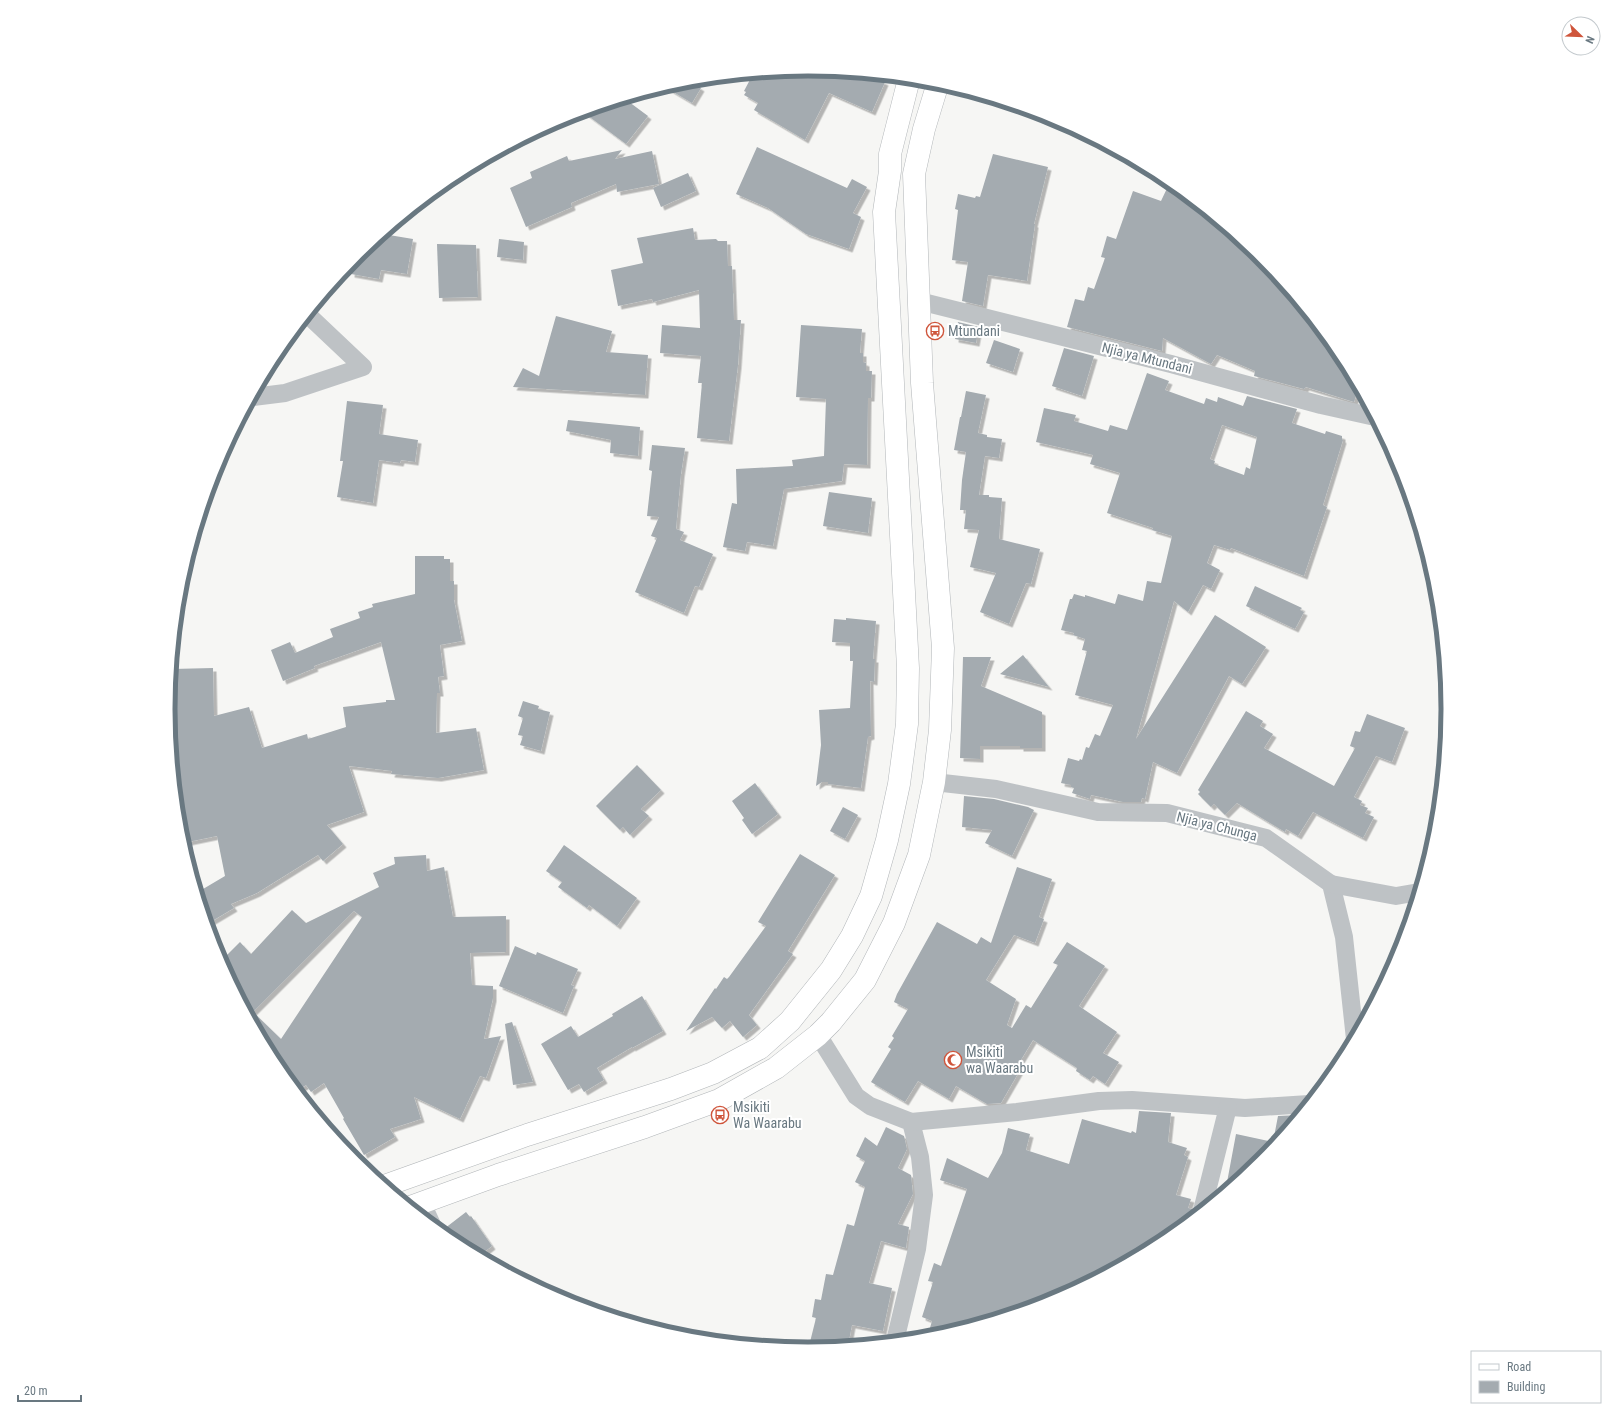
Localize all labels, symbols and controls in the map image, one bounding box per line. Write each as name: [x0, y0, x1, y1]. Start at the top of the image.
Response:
north arrow: [1561, 16, 1601, 56]
text: N: [1582, 34, 1597, 46]
bus stop icon: Mtundani: [925, 321, 945, 341]
place label: Mtundani: [948, 323, 1000, 339]
street label: Njia ya Mtundani: [1100, 339, 1194, 377]
street label: Njia ya Chunga: [1175, 808, 1259, 844]
place label: Msikiti wa Waarabu: [966, 1044, 1033, 1076]
mosque icon: Msikiti wa Waarabu: [943, 1050, 963, 1070]
place label: Msikiti Wa Waarabu: [733, 1099, 802, 1131]
bus stop icon: Msikiti Wa Waarabu: [710, 1105, 730, 1125]
legend: [1471, 1351, 1601, 1403]
text: Road: [1507, 1360, 1531, 1374]
scale bar: [18, 1377, 81, 1403]
text: Building: [1507, 1380, 1545, 1394]
text: 20 m: [24, 1384, 48, 1398]

